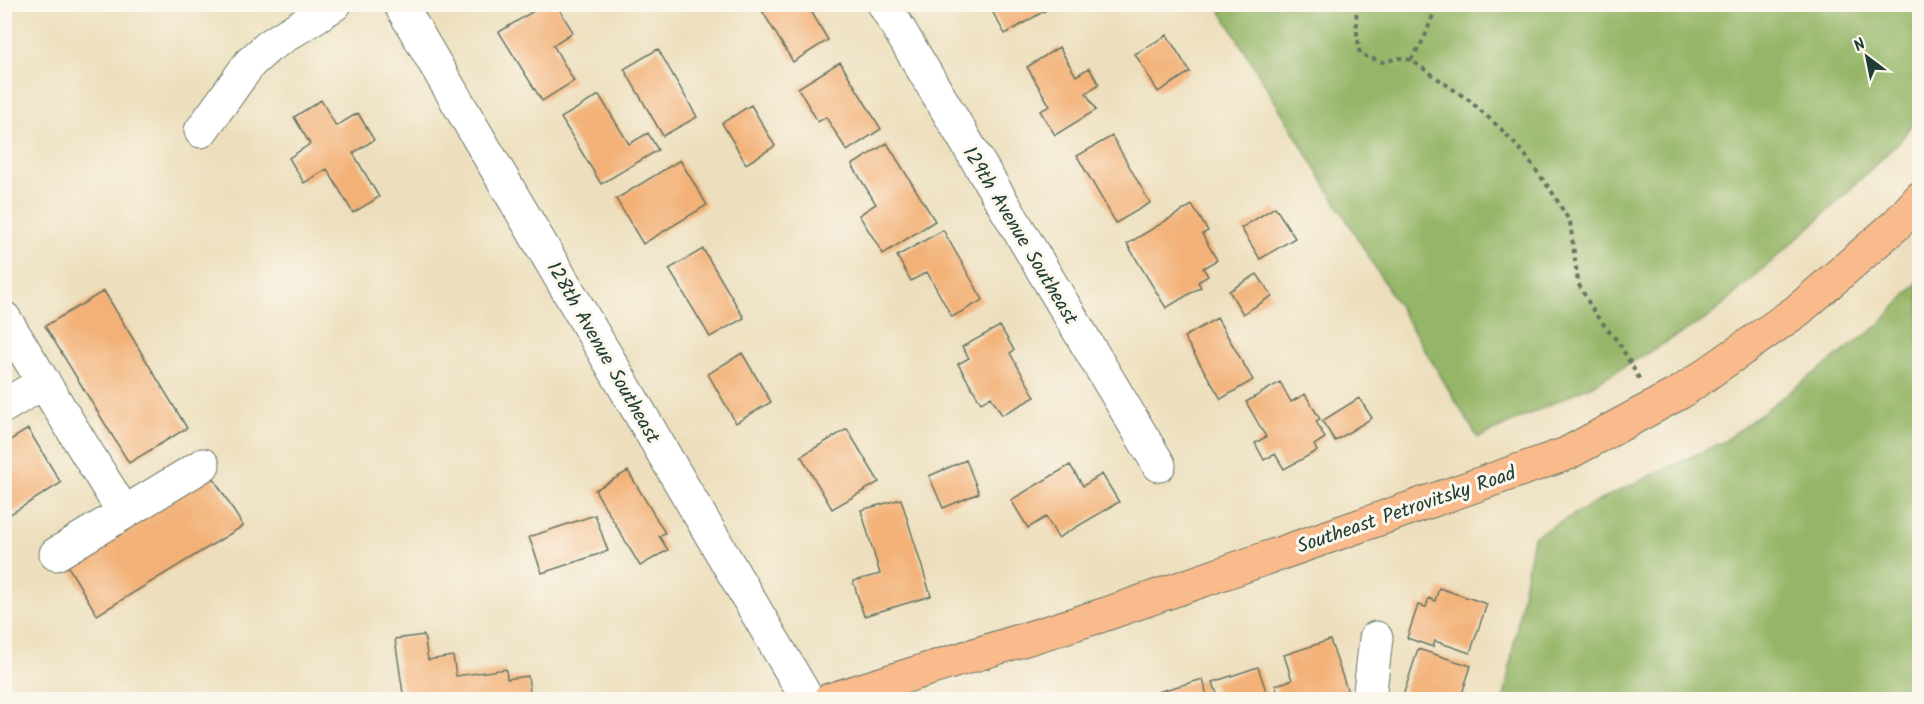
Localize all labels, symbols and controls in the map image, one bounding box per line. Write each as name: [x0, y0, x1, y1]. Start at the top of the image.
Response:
north arrow: [1837, 27, 1897, 87]
text: N: [1849, 32, 1871, 59]
street label: 129th Avenue Southeast: [953, 141, 1086, 332]
street label: 128th Avenue Southeast: [537, 256, 668, 450]
street label: Southeast Petrovitsky Road: [1293, 458, 1522, 563]

